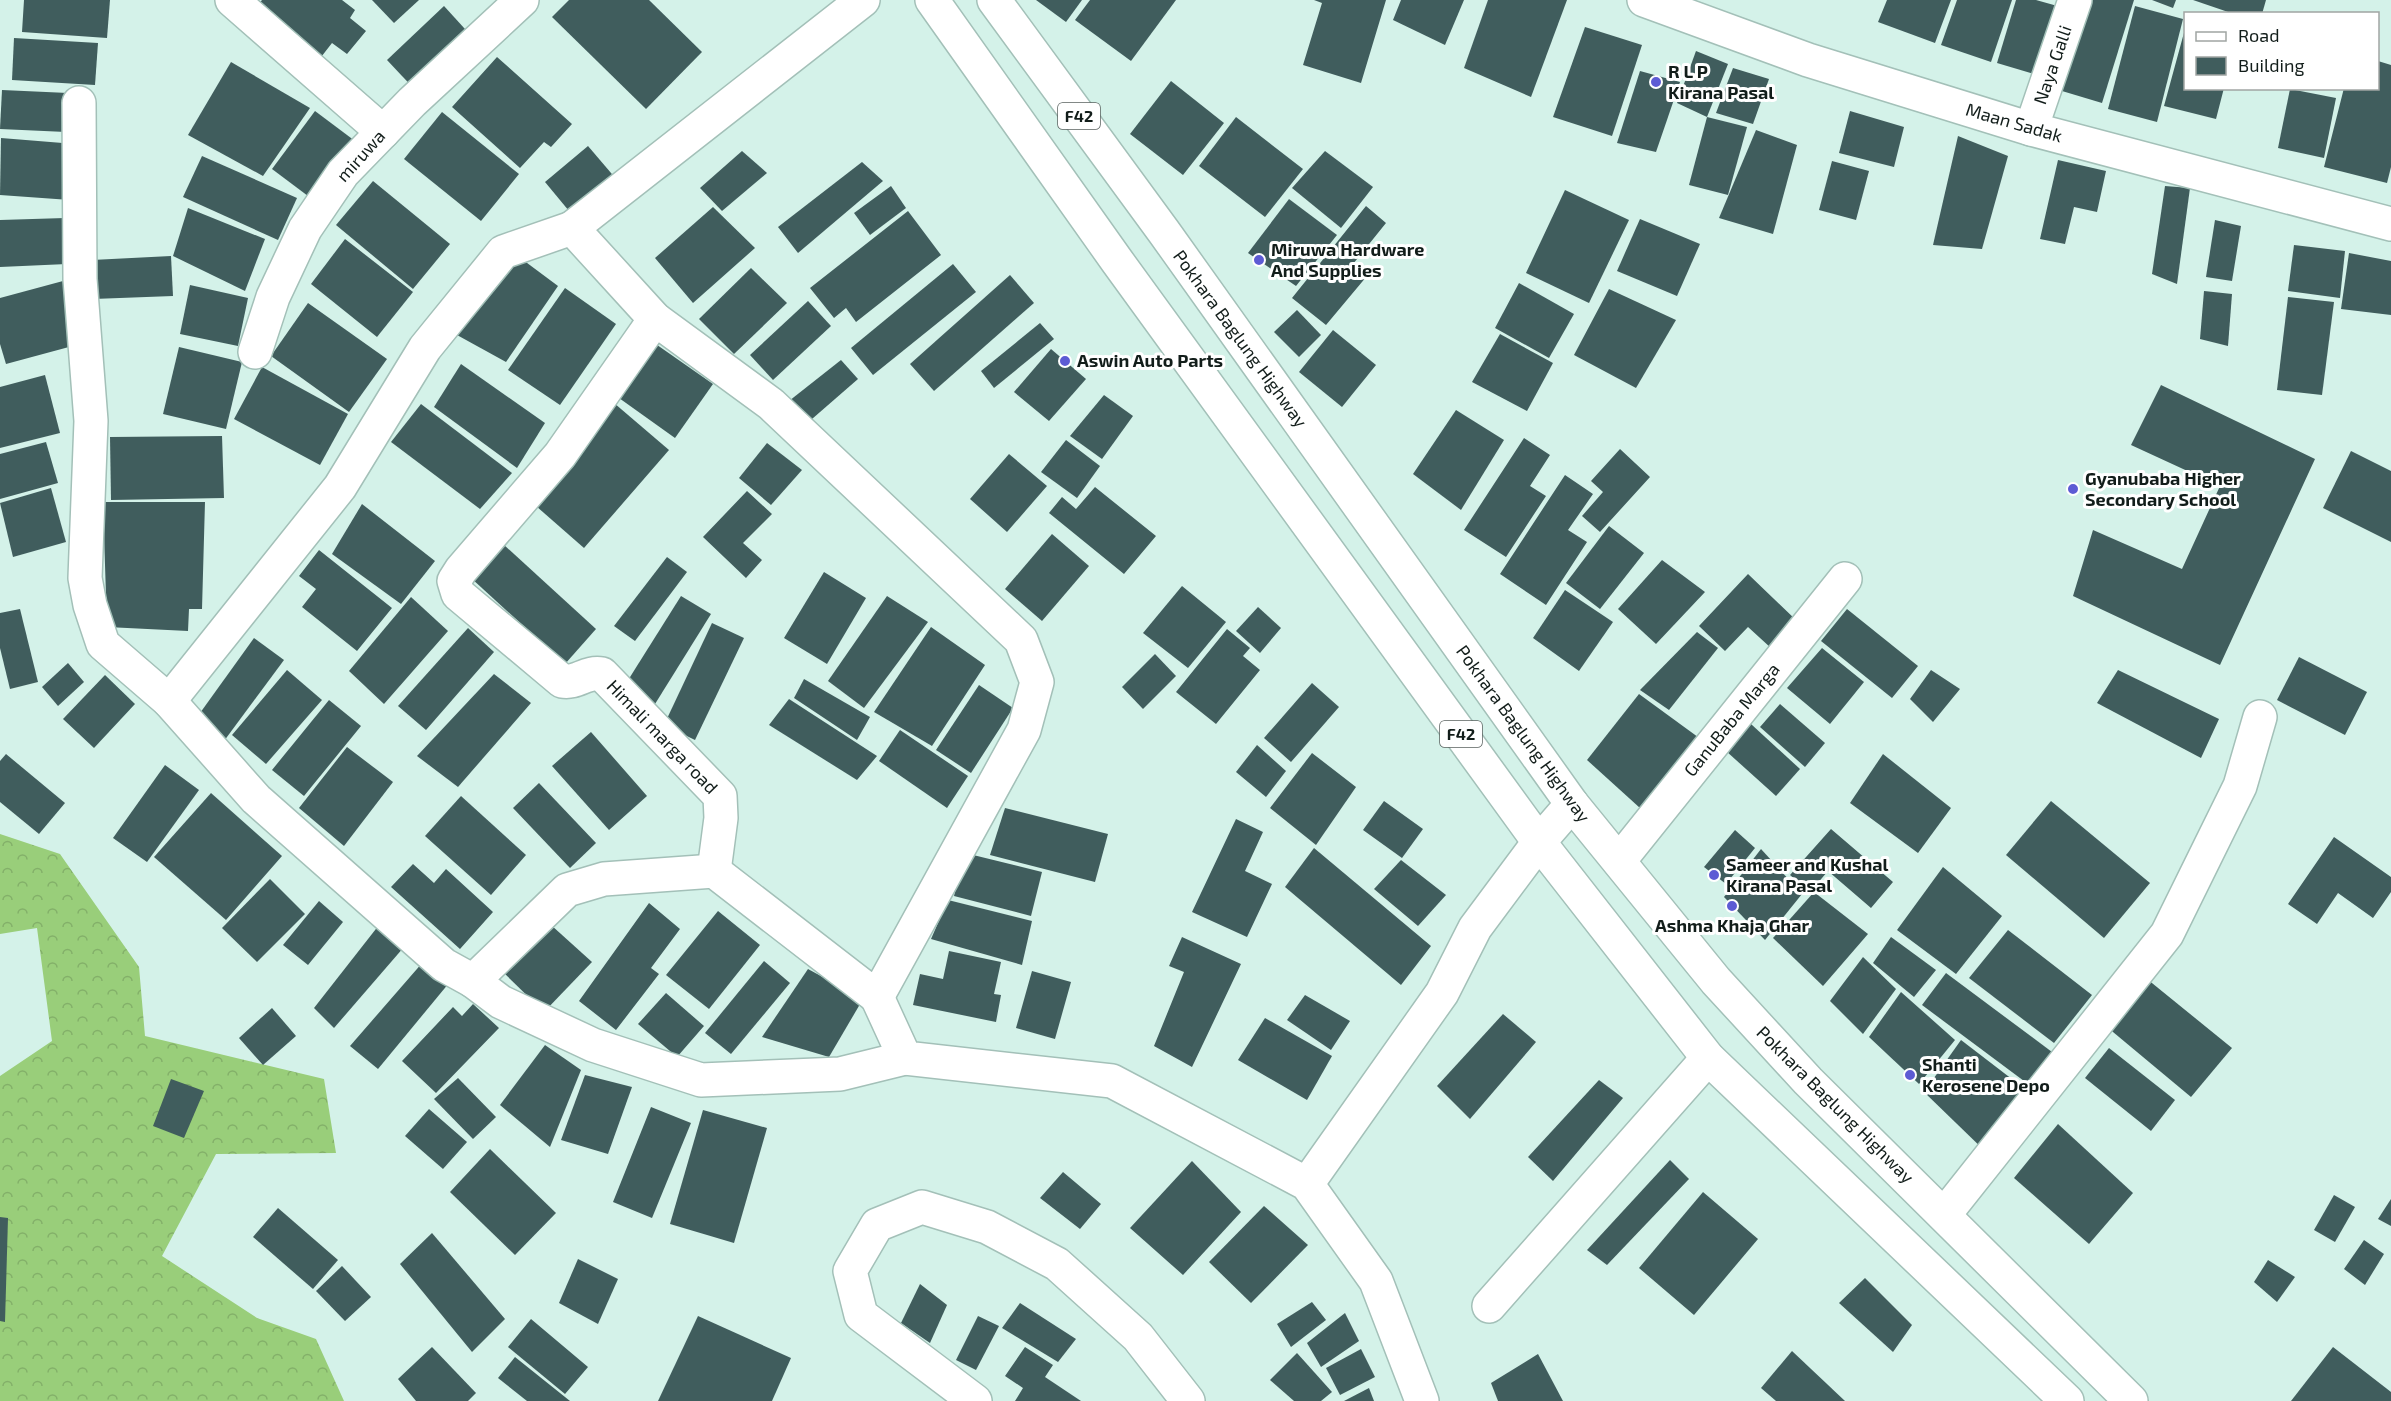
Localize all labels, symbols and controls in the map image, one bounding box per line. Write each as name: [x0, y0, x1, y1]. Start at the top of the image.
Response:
legend: [2184, 12, 2379, 90]
street label: Naya Galli: [2028, 22, 2076, 107]
text: Road: [2238, 24, 2279, 46]
text: Building: [2238, 54, 2305, 76]
place label: R L P Kirana Pasal: [1668, 60, 1774, 103]
marker: R L P Kirana Pasal: [1649, 75, 1663, 89]
street label: Maan Sadak: [1963, 98, 2065, 146]
road number: F42: [1058, 103, 1100, 129]
street label: miruwa: [331, 125, 389, 186]
place label: Miruwa Hardware And Supplies: [1271, 238, 1424, 281]
street label: Pokhara Baglung Highway: [1169, 245, 1313, 432]
marker: Miruwa Hardware And Supplies: [1252, 253, 1266, 267]
place label: Aswin Auto Parts: [1077, 349, 1223, 371]
marker: Aswin Auto Parts: [1058, 354, 1072, 368]
place label: Gyanubaba Higher Secondary School: [2085, 467, 2241, 510]
marker: Gyanubaba Higher Secondary School: [2066, 482, 2080, 496]
street label: Pokhara Baglung Highway: [1452, 640, 1596, 827]
street label: GanuBaba Marga: [1679, 658, 1784, 781]
street label: Himali marga road: [603, 675, 723, 798]
road number: F42: [1440, 721, 1482, 747]
place label: Sameer and Kushal Kirana Pasal: [1726, 853, 1889, 896]
marker: Sameer and Kushal Kirana Pasal: [1707, 868, 1721, 882]
marker: Ashma Khaja Ghar: [1725, 899, 1739, 913]
place label: Ashma Khaja Ghar: [1655, 914, 1809, 936]
street label: Pokhara Baglung Highway: [1752, 1021, 1919, 1188]
place label: Shanti Kerosene Depo: [1922, 1053, 2050, 1096]
marker: Shanti Kerosene Depo: [1903, 1068, 1917, 1082]

